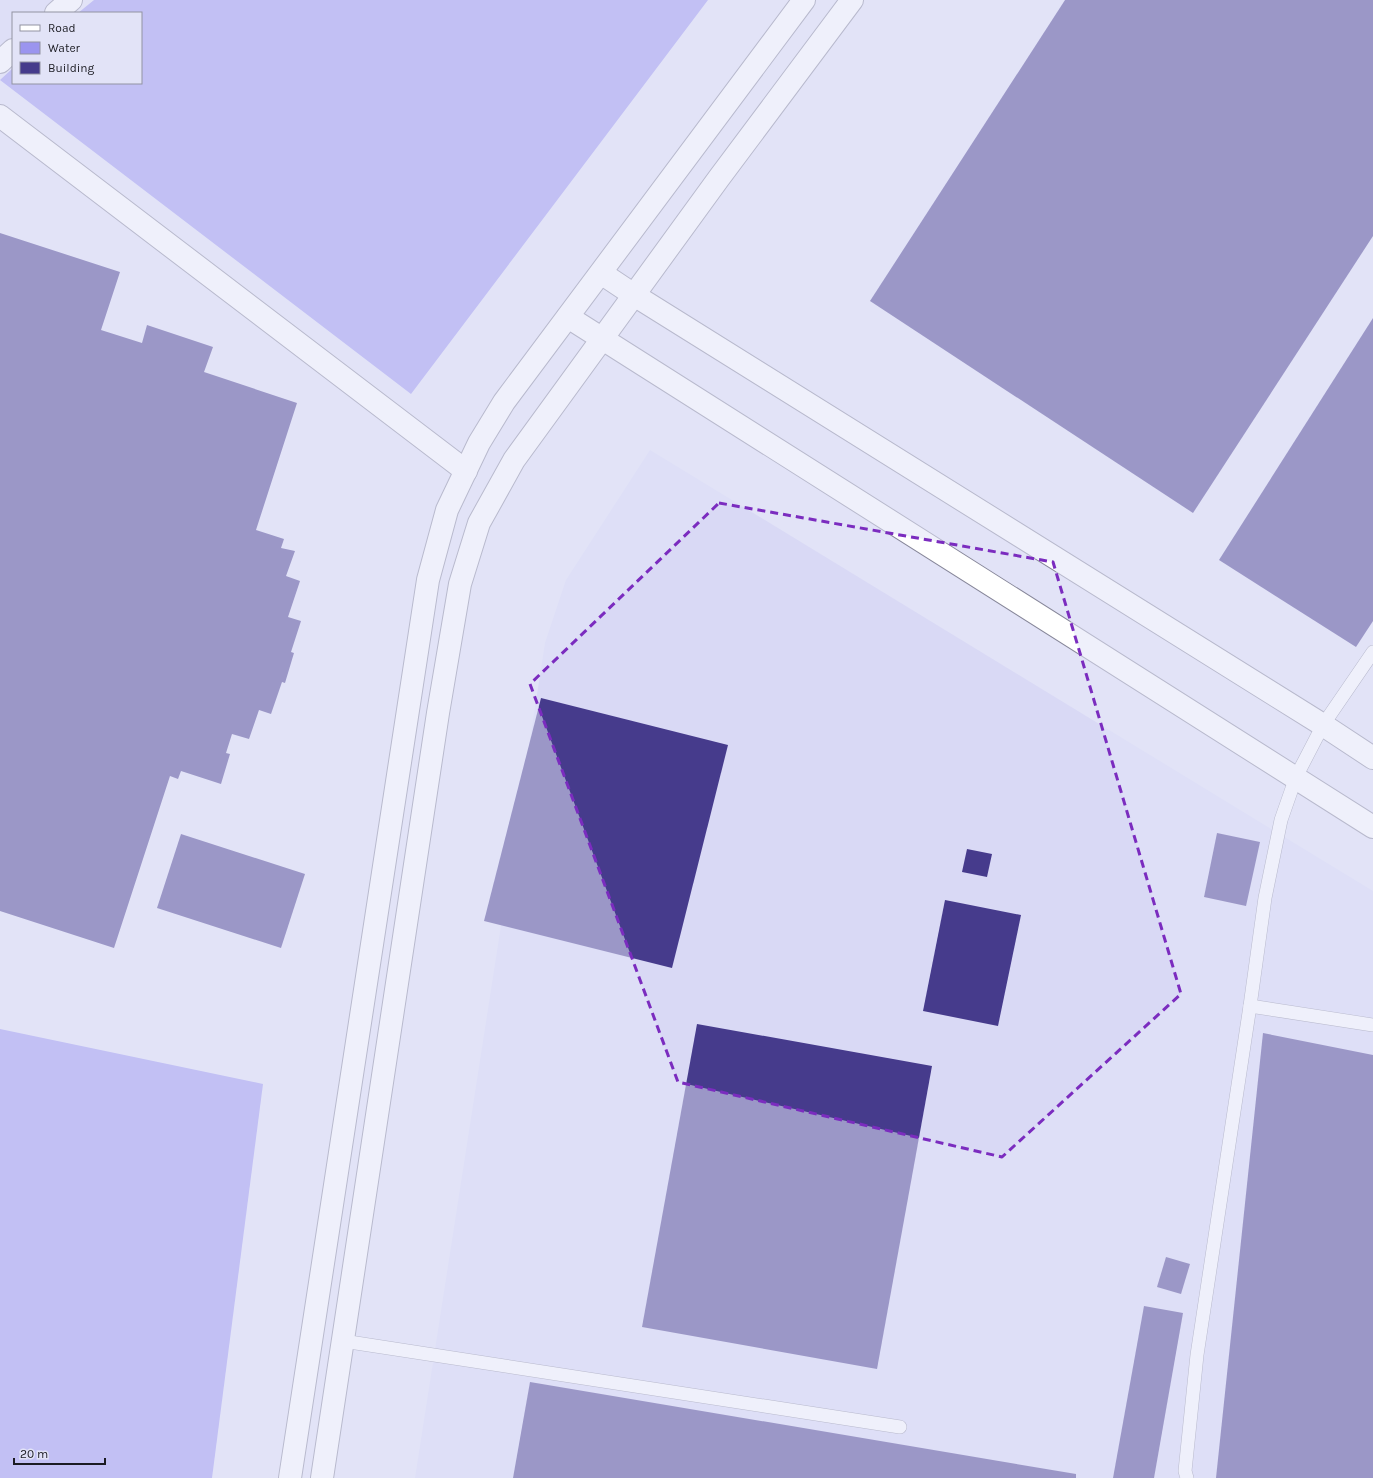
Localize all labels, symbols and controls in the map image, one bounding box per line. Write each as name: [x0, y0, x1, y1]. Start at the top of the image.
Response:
legend: [12, 12, 142, 84]
text: Road: [48, 21, 76, 35]
text: Water: [48, 41, 81, 55]
text: Building: [48, 61, 95, 75]
scale bar: [14, 1440, 105, 1466]
text: 20 m: [20, 1447, 48, 1461]

